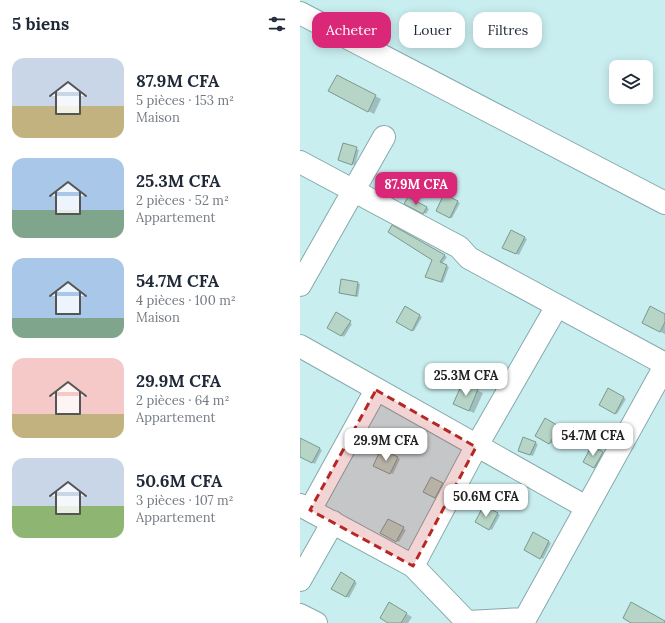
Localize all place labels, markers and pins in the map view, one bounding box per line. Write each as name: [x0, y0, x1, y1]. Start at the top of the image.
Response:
pin: 87.9M CFA: [370, 172, 462, 206]
pin: 25.3M CFA: [420, 363, 512, 397]
pin: 54.7M CFA: [547, 423, 639, 457]
pin: 29.9M CFA: [340, 428, 432, 462]
pin: 50.6M CFA: [440, 484, 532, 518]

